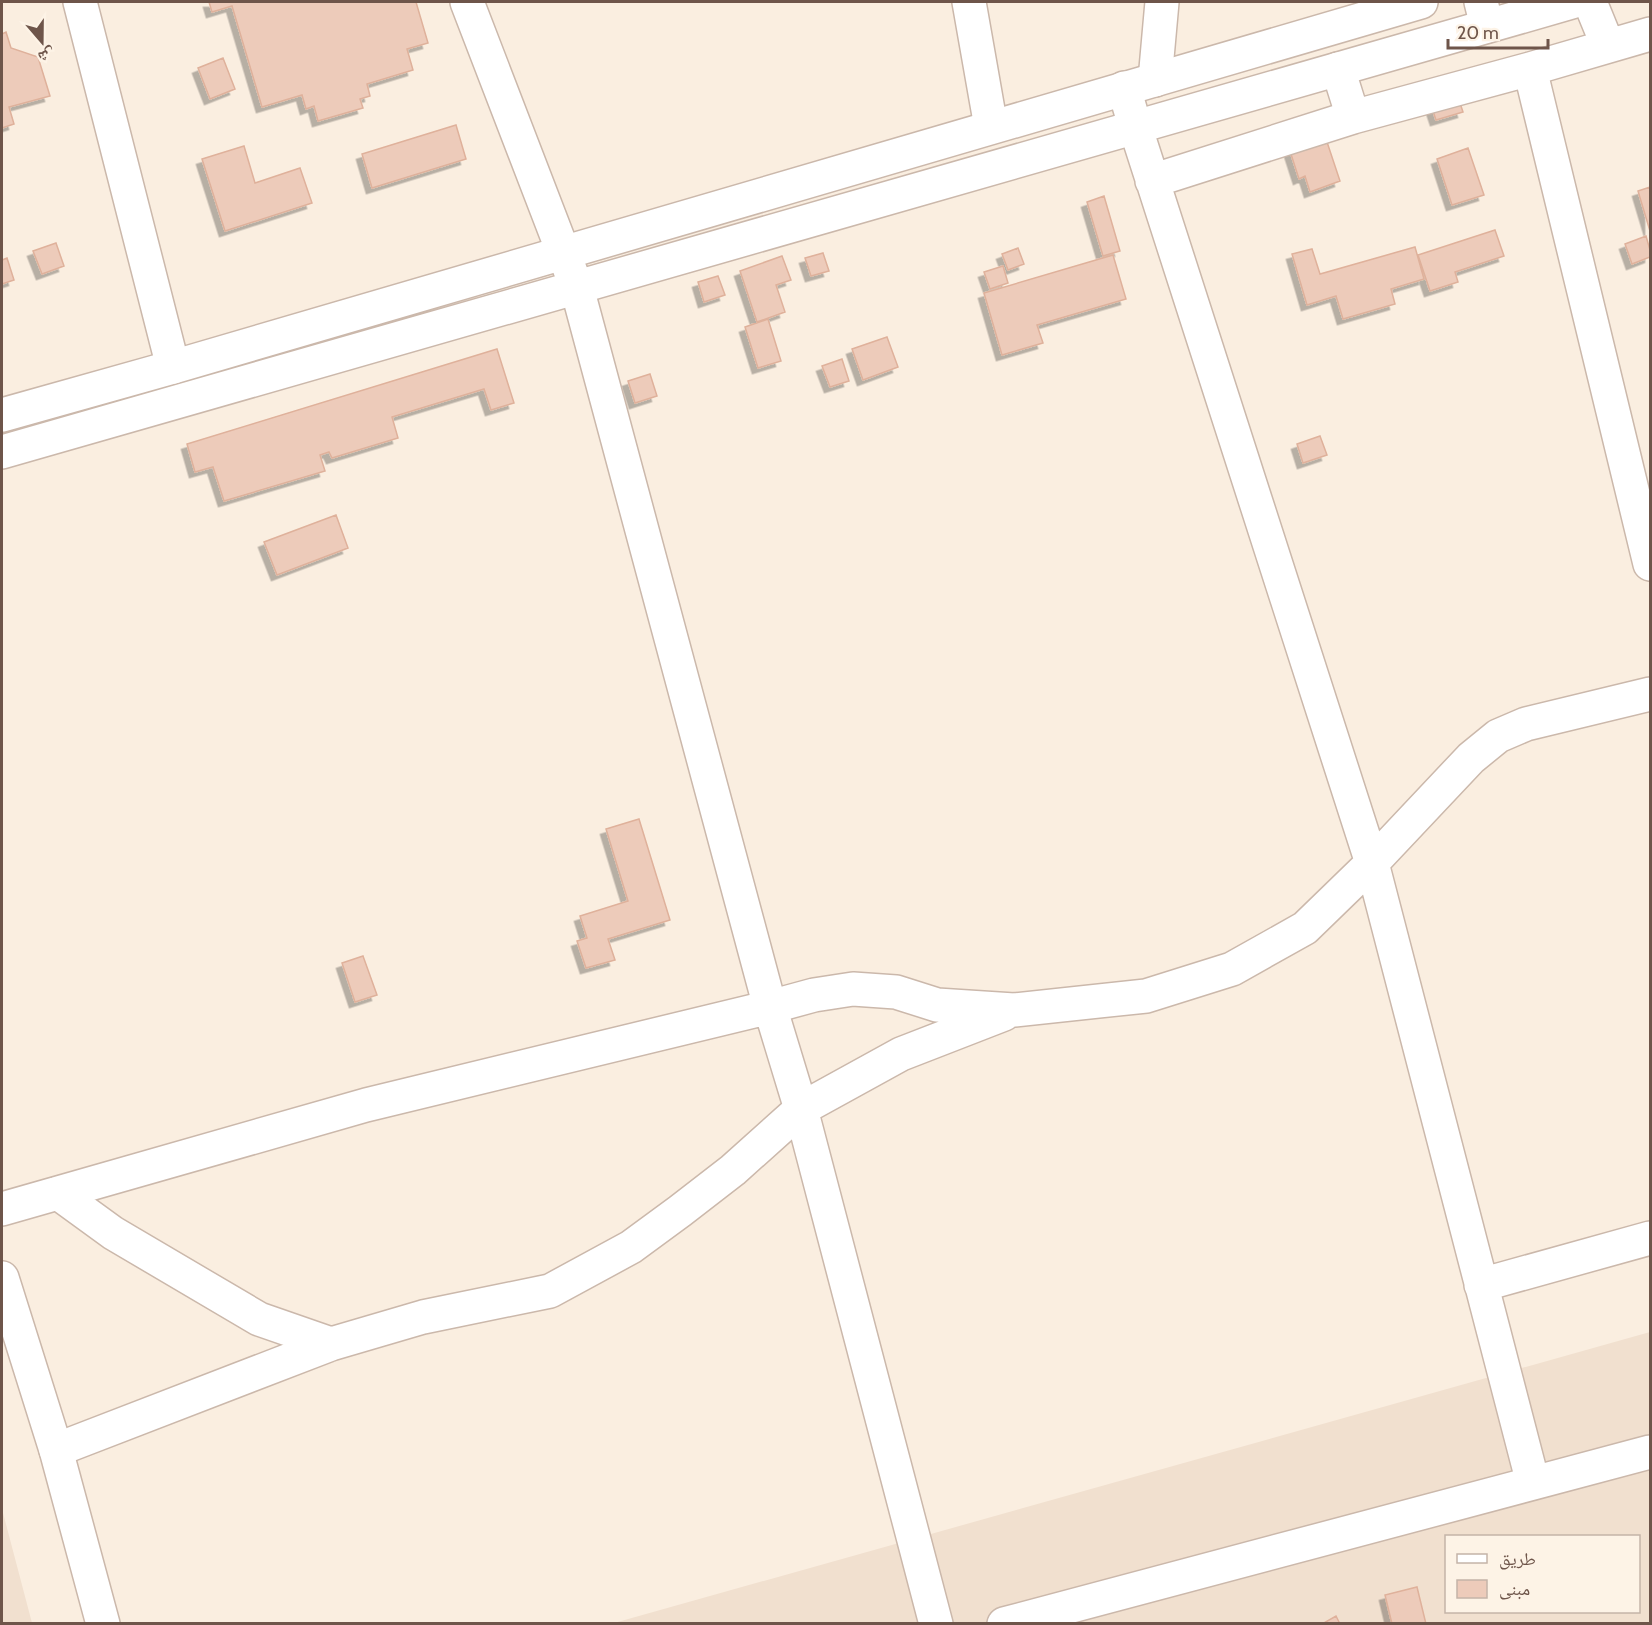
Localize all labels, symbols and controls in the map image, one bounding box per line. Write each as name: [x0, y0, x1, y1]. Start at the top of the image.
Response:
north arrow: [12, 12, 72, 72]
scale bar: [1448, 12, 1548, 50]
text: 20 m: [1457, 22, 1499, 44]
text: ش: [36, 44, 58, 67]
legend: [1445, 1535, 1640, 1613]
text: طريق: [1499, 1548, 1536, 1570]
text: مبنى: [1499, 1578, 1530, 1600]

